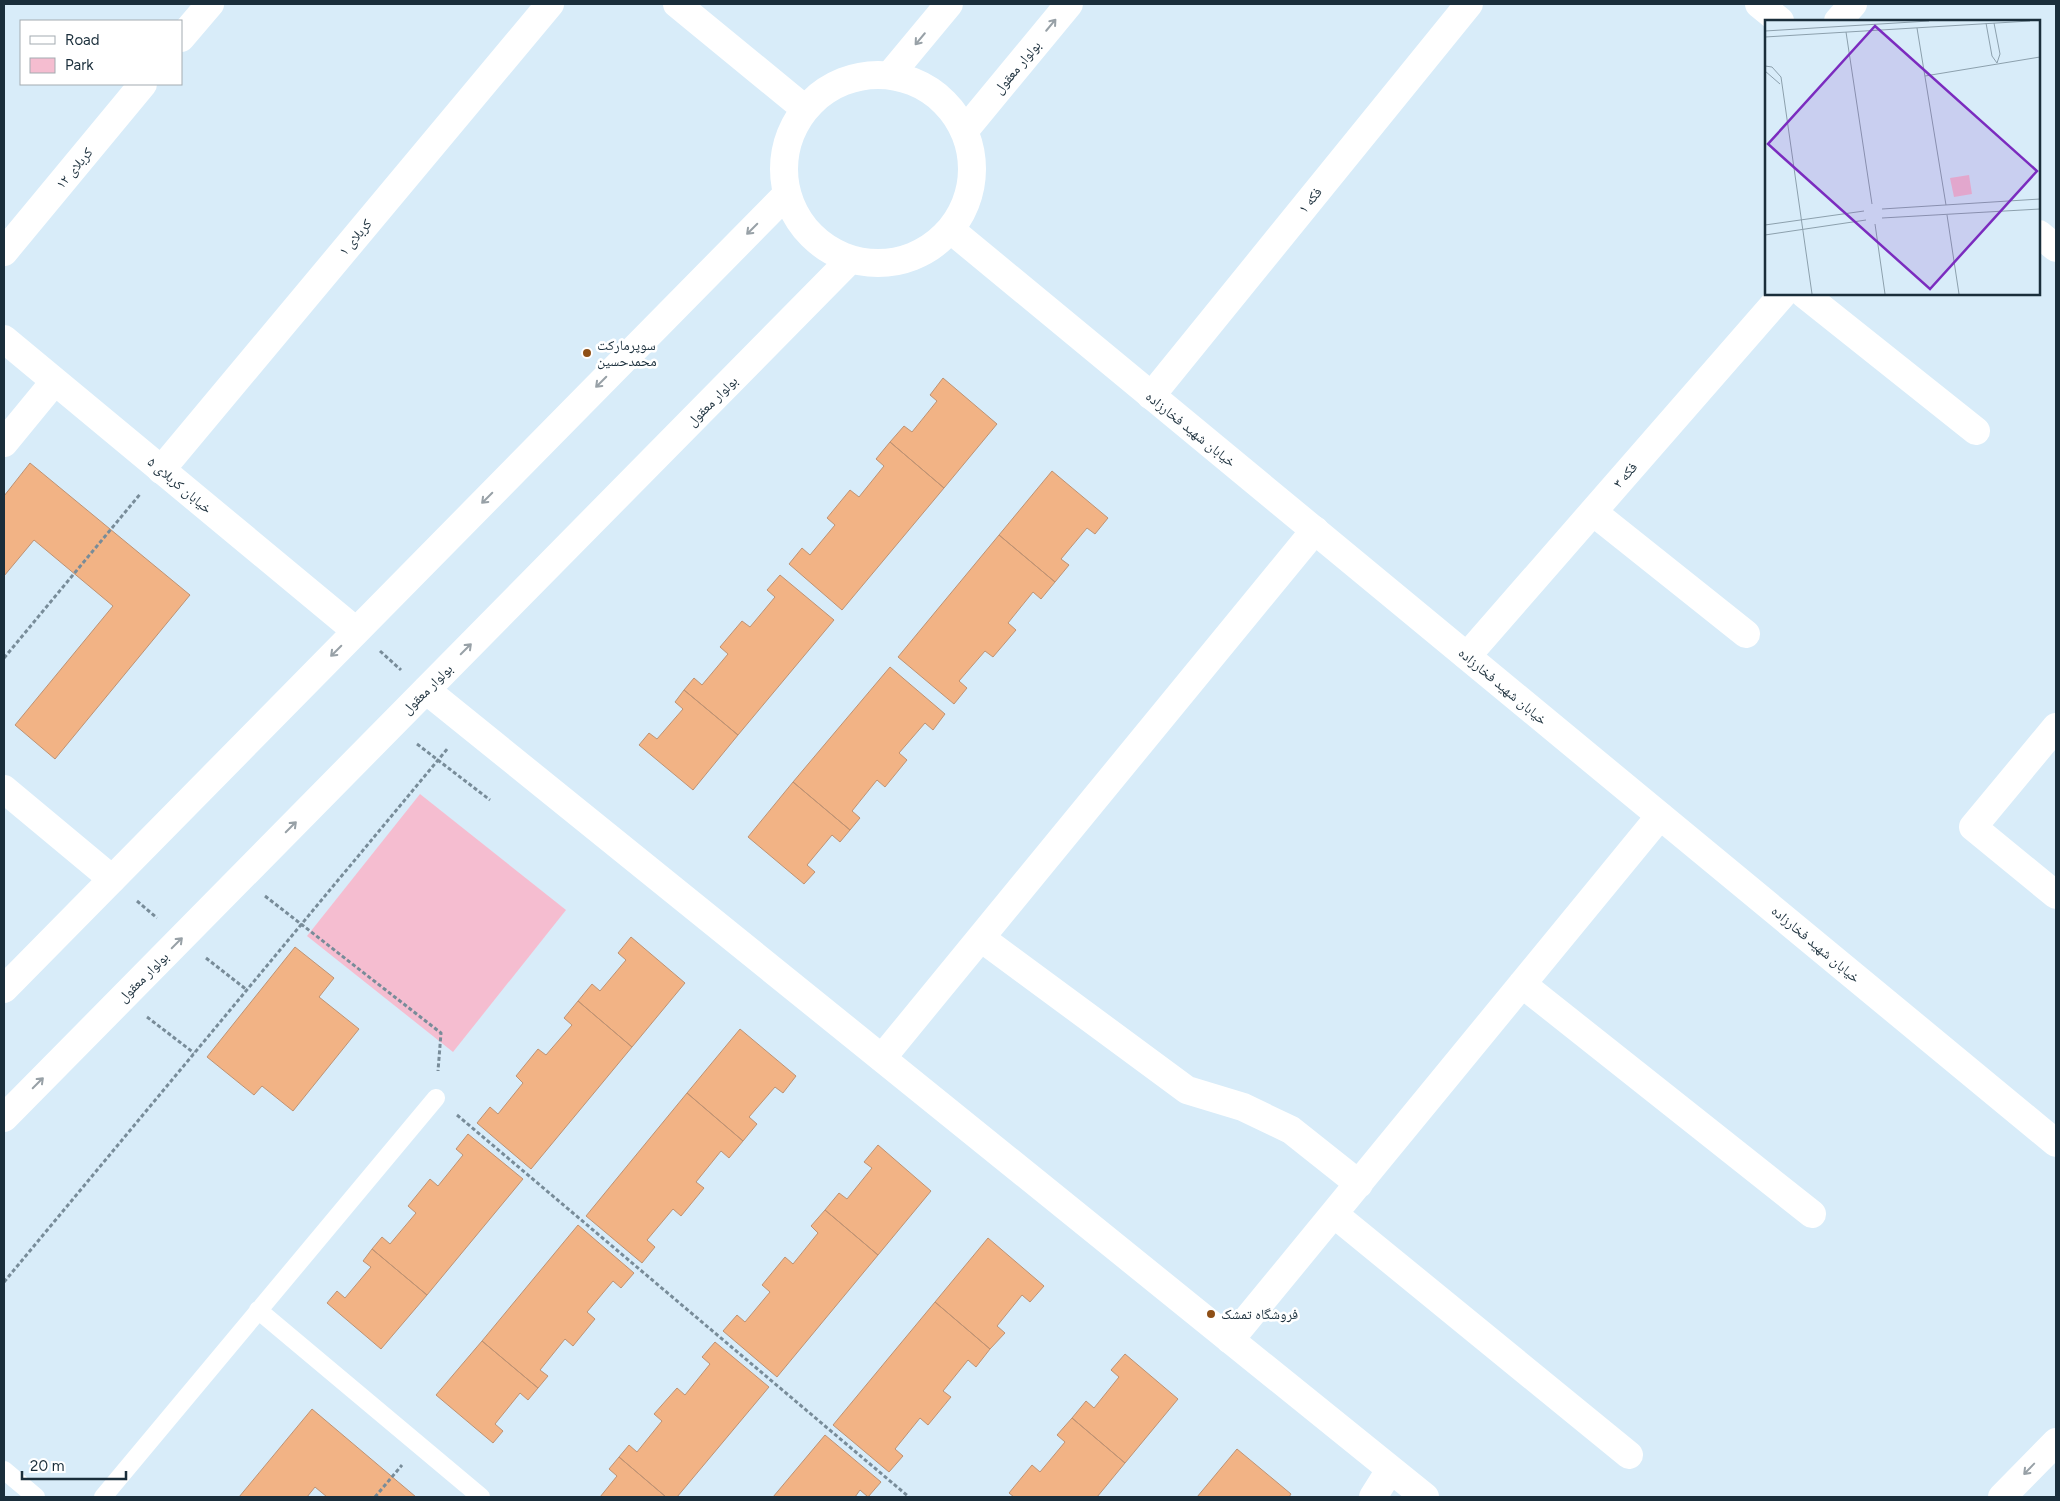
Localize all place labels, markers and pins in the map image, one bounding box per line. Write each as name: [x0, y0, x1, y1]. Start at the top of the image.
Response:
place label: سوپرمارکت محمدحسین: [597, 337, 657, 370]
marker: سوپرمارکت محمدحسین: [581, 347, 593, 359]
place label: فروشگاه تمشک: [1221, 1306, 1298, 1323]
marker: فروشگاه تمشک: [1205, 1308, 1217, 1320]

